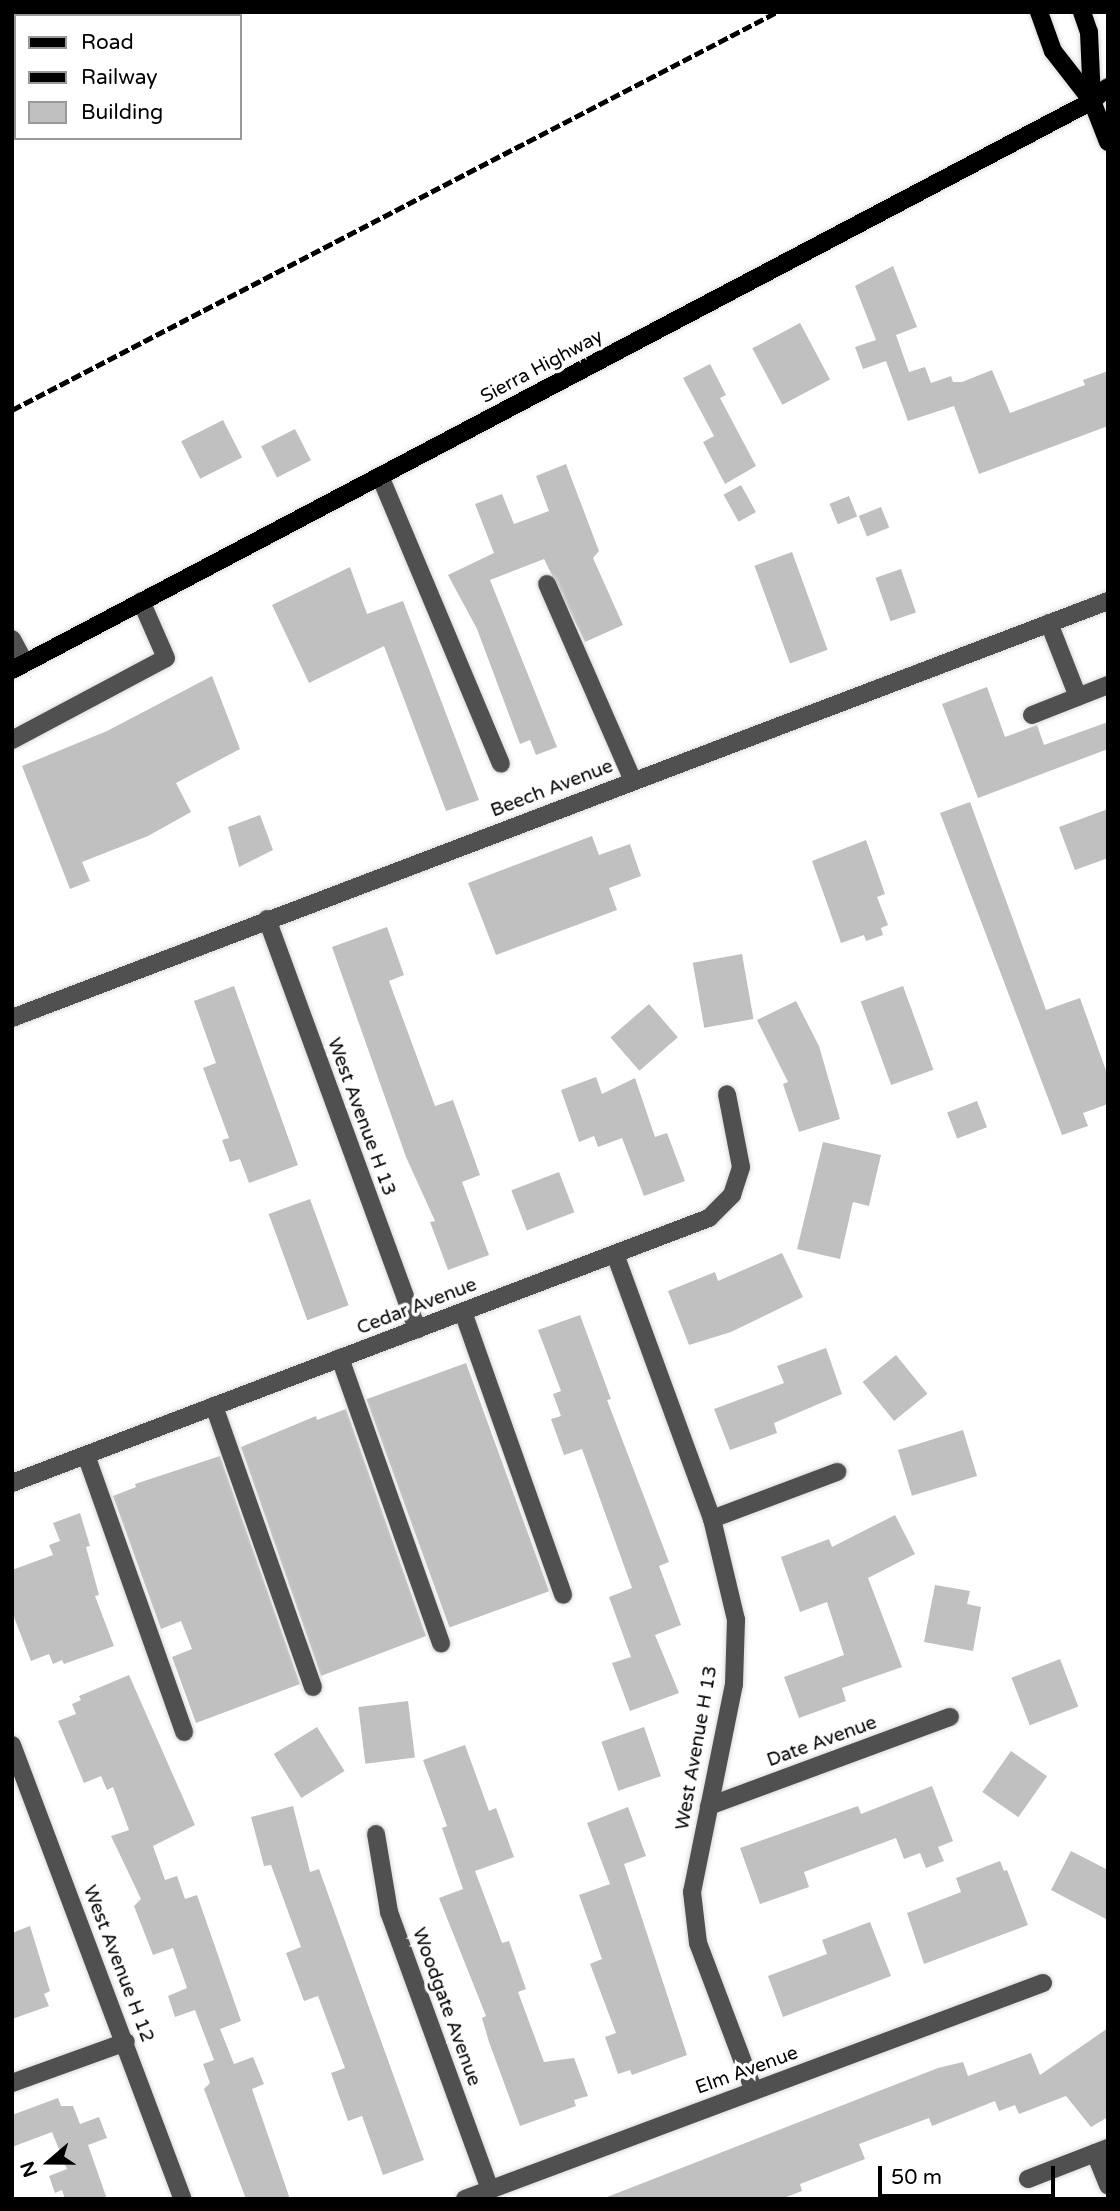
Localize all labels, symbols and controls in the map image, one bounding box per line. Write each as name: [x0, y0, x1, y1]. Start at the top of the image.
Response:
legend: [14, 14, 242, 140]
text: Road: [81, 30, 134, 55]
text: Railway: [81, 65, 158, 90]
text: Building: [81, 100, 163, 125]
street label: Sierra Highway: [477, 325, 607, 409]
street label: Beech Avenue: [488, 755, 616, 823]
street label: West Avenue H 13: [322, 1035, 400, 1199]
street label: Cedar Avenue: [354, 1274, 480, 1340]
street label: West Avenue H 13: [671, 1664, 723, 1832]
street label: Date Avenue: [764, 1712, 880, 1772]
street label: West Avenue H 12: [78, 1882, 158, 2046]
street label: Woodgate Avenue: [407, 1925, 485, 2089]
street label: Elm Avenue: [693, 2042, 801, 2100]
north arrow: [14, 2127, 84, 2197]
scale bar: [882, 2152, 1059, 2196]
text: N: [16, 2158, 42, 2180]
text: 50 m: [891, 2165, 942, 2190]

